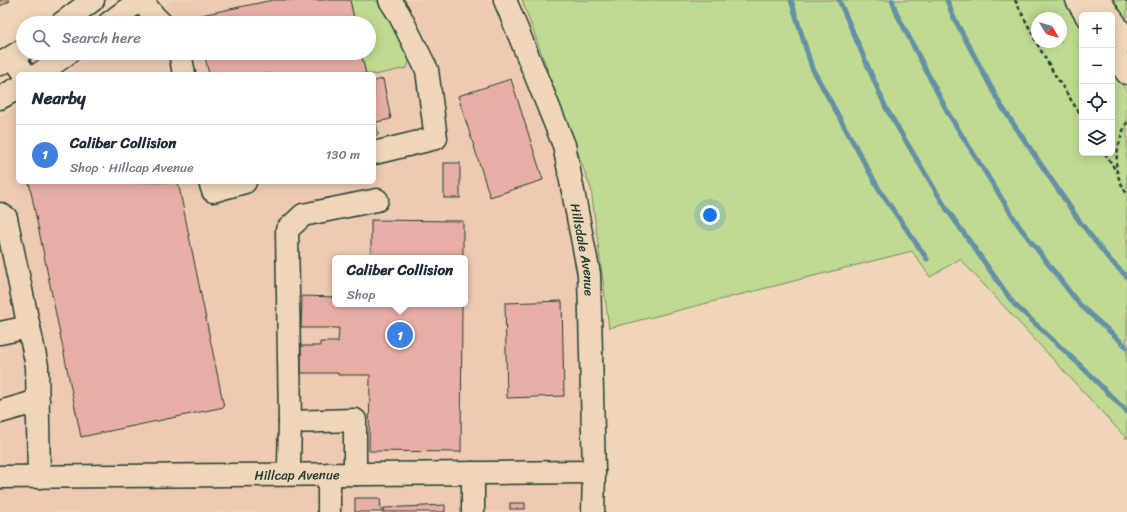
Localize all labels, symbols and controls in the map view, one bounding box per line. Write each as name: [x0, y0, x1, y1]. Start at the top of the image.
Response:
north arrow: [1031, 12, 1067, 48]
map controls: [1079, 12, 1115, 156]
button: +: [1079, 12, 1115, 48]
search box: [16, 16, 376, 60]
text: Search here: [62, 25, 141, 51]
icon: search: [30, 27, 52, 49]
button: −: [1079, 48, 1115, 84]
text: Nearby: [32, 83, 86, 113]
button: locate: [1079, 84, 1115, 120]
button: layers: [1079, 120, 1115, 156]
text: Caliber Collision: [70, 130, 176, 156]
text: 1: [42, 143, 48, 166]
text: 130 m: [326, 143, 360, 166]
text: Shop · Hillcap Avenue: [70, 156, 194, 179]
street label: Hillsdale Avenue: [564, 201, 601, 296]
your location: [700, 205, 720, 225]
popup: [332, 255, 468, 307]
text: Caliber Collision: [347, 257, 453, 283]
text: Shop: [347, 283, 375, 306]
pin: 1: [387, 320, 413, 350]
street label: Hillcap Avenue: [254, 463, 340, 486]

